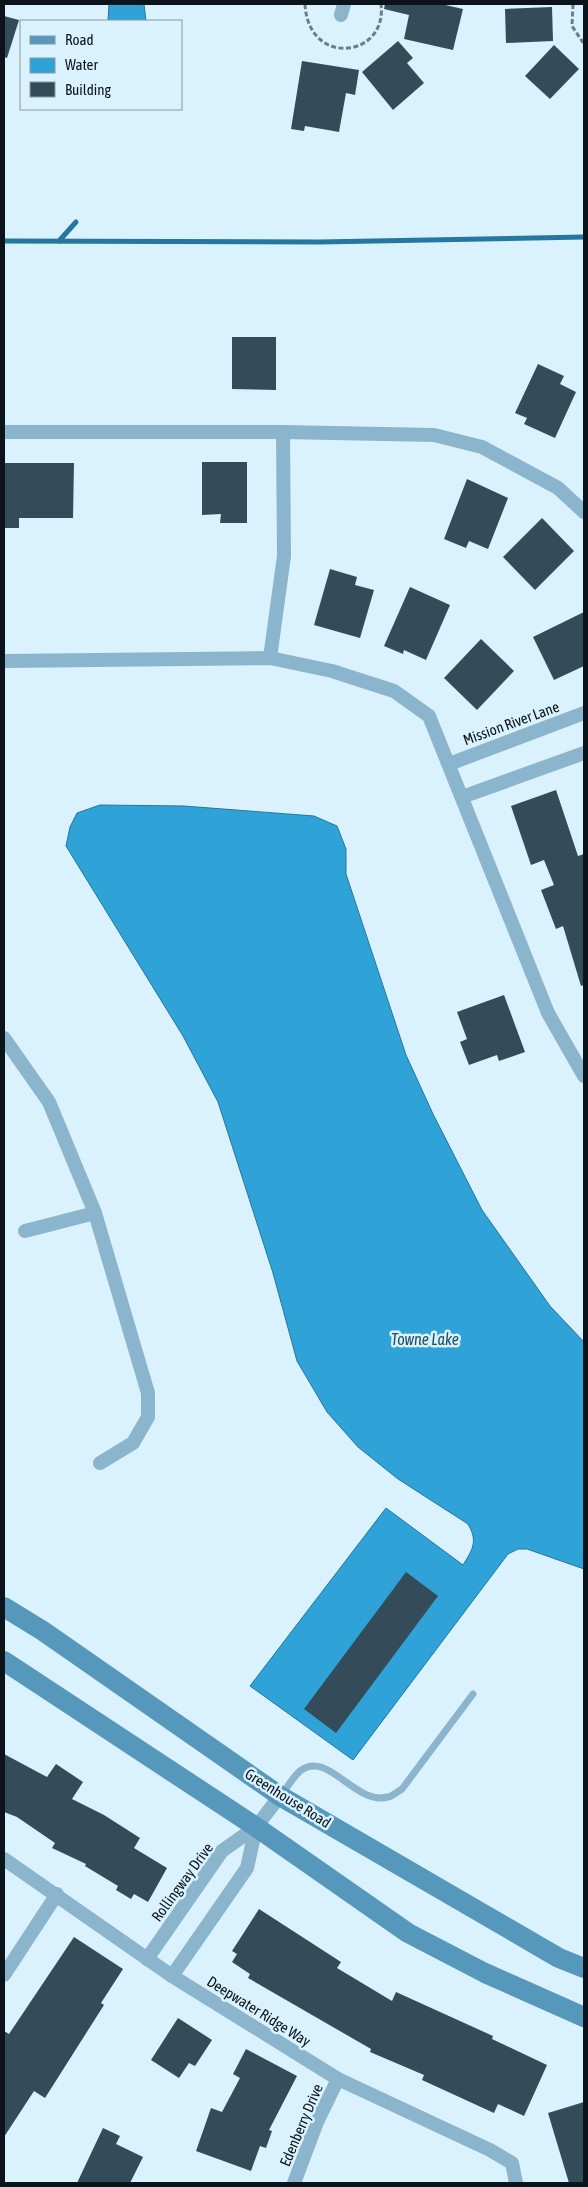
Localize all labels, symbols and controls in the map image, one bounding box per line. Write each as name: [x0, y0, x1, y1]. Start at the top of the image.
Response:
legend: [20, 20, 182, 110]
text: Road: [65, 31, 94, 48]
text: Water: [65, 56, 98, 73]
text: Building: [65, 81, 111, 98]
street label: Mission River Lane: [461, 698, 562, 748]
water label: Towne Lake: [391, 1330, 459, 1348]
street label: Greenhouse Road: [242, 1765, 334, 1831]
street label: Rollingway Drive: [148, 1839, 216, 1925]
street label: Deepwater Ridge Way: [204, 1972, 314, 2050]
street label: Edenberry Drive: [276, 2081, 326, 2169]

